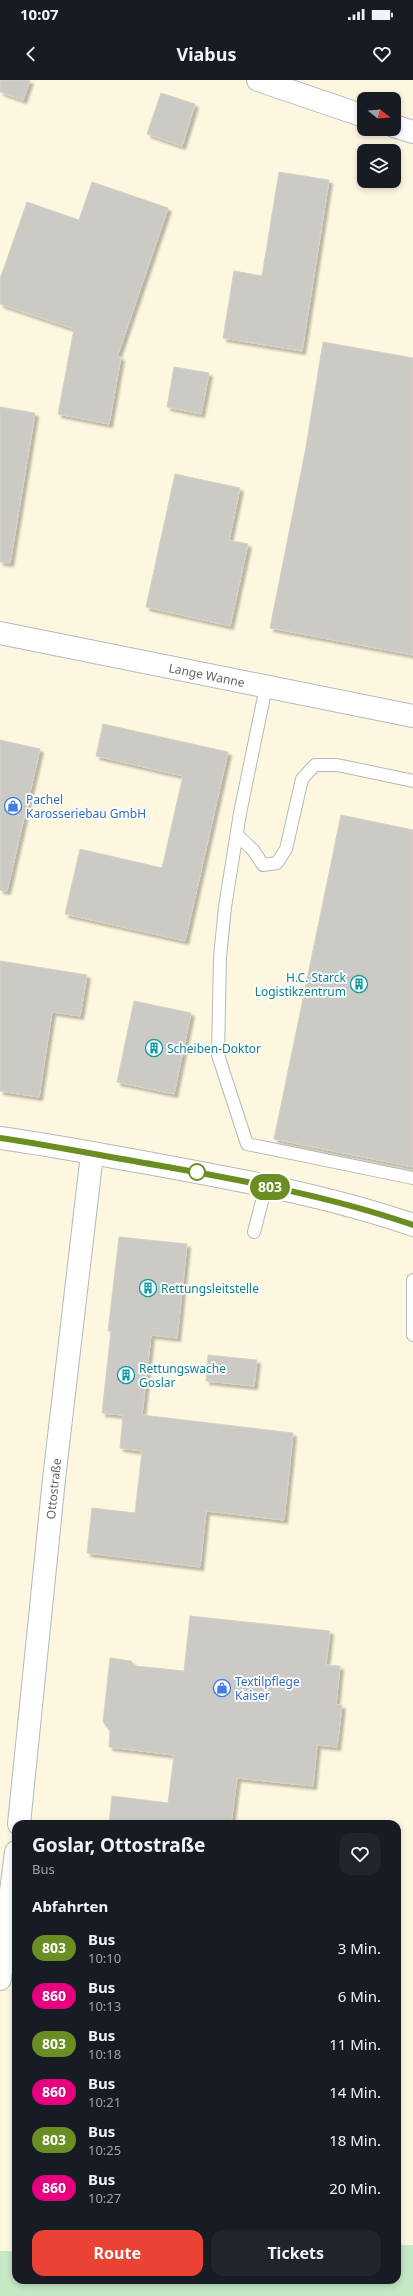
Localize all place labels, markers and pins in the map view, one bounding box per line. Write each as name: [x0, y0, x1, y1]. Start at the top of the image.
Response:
place label: Pachel Karosseriebau GmbH: [26, 791, 146, 822]
shop icon: Pachel Karosseriebau GmbH: [3, 796, 23, 816]
place label: H.C. Starck Logistikzentrum: [255, 969, 347, 1000]
building icon: H.C. Starck Logistikzentrum: [349, 974, 369, 994]
building icon: Scheiben-Doktor: [144, 1038, 164, 1058]
place label: Scheiben-Doktor: [167, 1040, 261, 1057]
unlabelled marker: [188, 1163, 206, 1181]
building icon: Rettungsleitstelle: [138, 1278, 158, 1298]
place label: Rettungsleitstelle: [161, 1280, 259, 1297]
place label: Rettungswache Goslar: [139, 1360, 226, 1391]
building icon: Rettungswache Goslar: [116, 1365, 136, 1385]
place label: Textilpflege Kaiser: [235, 1673, 300, 1704]
shop icon: Textilpflege Kaiser: [212, 1678, 232, 1698]

